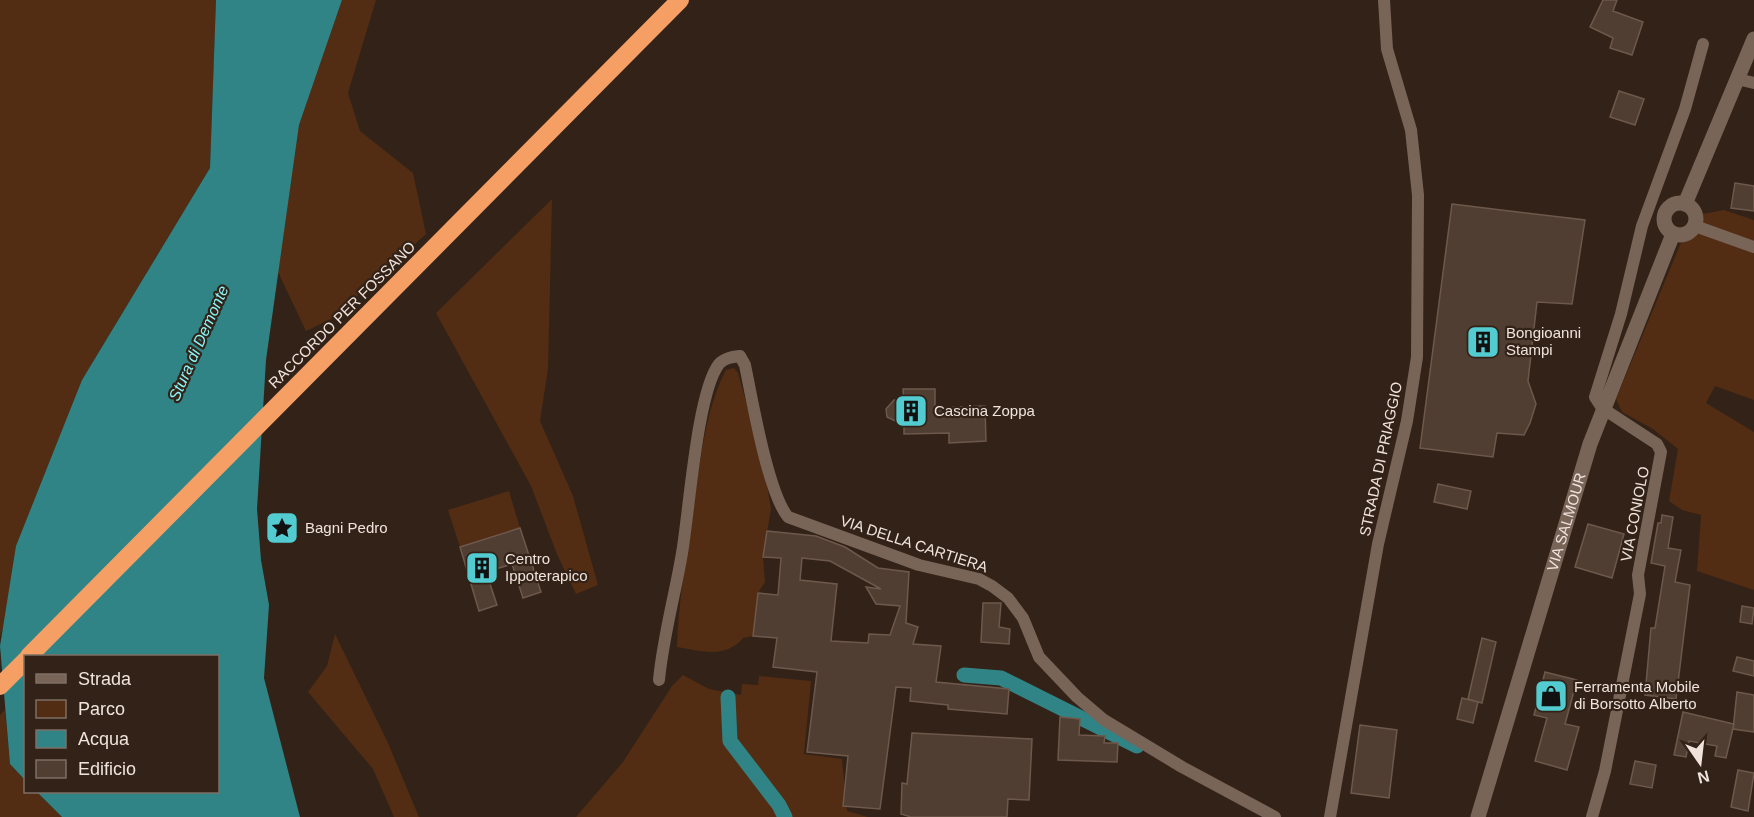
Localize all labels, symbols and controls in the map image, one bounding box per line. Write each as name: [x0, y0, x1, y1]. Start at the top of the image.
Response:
street label: RACCORDO PER FOSSANO: [265, 238, 418, 391]
water label: Stura di Demonte: [165, 283, 232, 404]
building icon: Bongioanni Stampi: [1465, 324, 1501, 360]
place label: Bongioanni Stampi: [1506, 324, 1581, 358]
street label: STRADA DI PRIAGGIO: [1356, 380, 1405, 538]
building icon: Cascina Zoppa: [893, 393, 929, 429]
place label: Cascina Zoppa: [934, 402, 1036, 419]
street label: VIA CONIOLO: [1617, 465, 1652, 563]
street label: VIA SALMOUR: [1543, 471, 1589, 573]
place icon: Bagni Pedro: [264, 510, 300, 546]
street label: VIA DELLA CARTIERA: [838, 512, 990, 575]
place label: Bagni Pedro: [305, 519, 388, 536]
building icon: Centro Ippoterapico: [464, 550, 500, 586]
place label: Centro Ippoterapico: [505, 550, 588, 584]
legend: [24, 655, 219, 793]
text: Strada: [78, 669, 132, 689]
shop icon: Ferramenta Mobile di Borsotto Alberto: [1533, 678, 1569, 714]
place label: Ferramenta Mobile di Borsotto Alberto: [1574, 678, 1700, 712]
text: Parco: [78, 699, 125, 719]
text: Acqua: [78, 729, 130, 749]
north arrow: [1670, 733, 1730, 793]
text: Edificio: [78, 759, 136, 779]
text: N: [1696, 767, 1711, 787]

